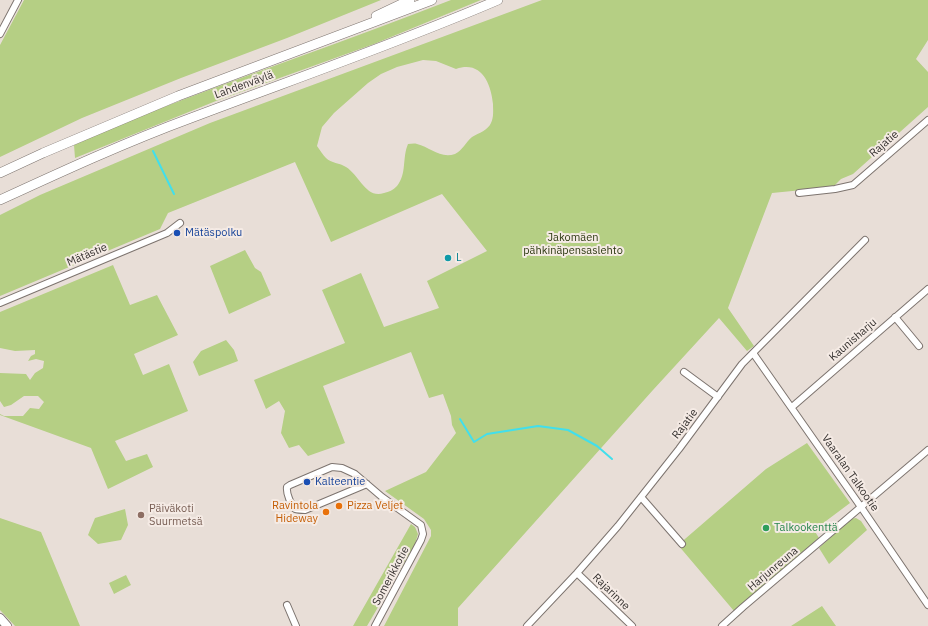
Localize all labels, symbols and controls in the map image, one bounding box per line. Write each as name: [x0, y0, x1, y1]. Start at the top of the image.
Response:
street label: Lahdenväylä: [213, 68, 275, 102]
street label: Rajatie: [867, 128, 901, 160]
place label: Mätäspolku: [185, 226, 242, 240]
marker: Mätäspolku: [172, 228, 182, 238]
park label: Jakomäen pähkinäpensaslehto: [523, 231, 623, 257]
street label: Mätästie: [65, 241, 109, 269]
place label: L: [456, 251, 462, 265]
marker: L: [443, 253, 453, 263]
street label: Kaunisharju: [827, 316, 879, 364]
street label: Rajatie: [669, 406, 701, 442]
street label: Vaaralan Talkootie: [819, 432, 881, 514]
place label: Kalteentie: [315, 475, 365, 489]
marker: Kalteentie: [302, 477, 312, 487]
place label: Ravintola Hideway: [272, 499, 318, 525]
place label: Pizza Veljet: [347, 499, 403, 513]
marker: Pizza Veljet: [334, 501, 344, 511]
place label: Päiväkoti Suurmetsä: [149, 502, 203, 528]
marker: Ravintola Hideway: [321, 507, 331, 517]
marker: Päiväkoti Suurmetsä: [136, 510, 146, 520]
place label: Talkookenttä: [774, 521, 838, 535]
marker: Talkookenttä: [761, 523, 771, 533]
street label: Somerikkotie: [370, 544, 412, 608]
street label: Harjunreuna: [745, 544, 801, 594]
street label: Rajarinne: [590, 571, 632, 613]

